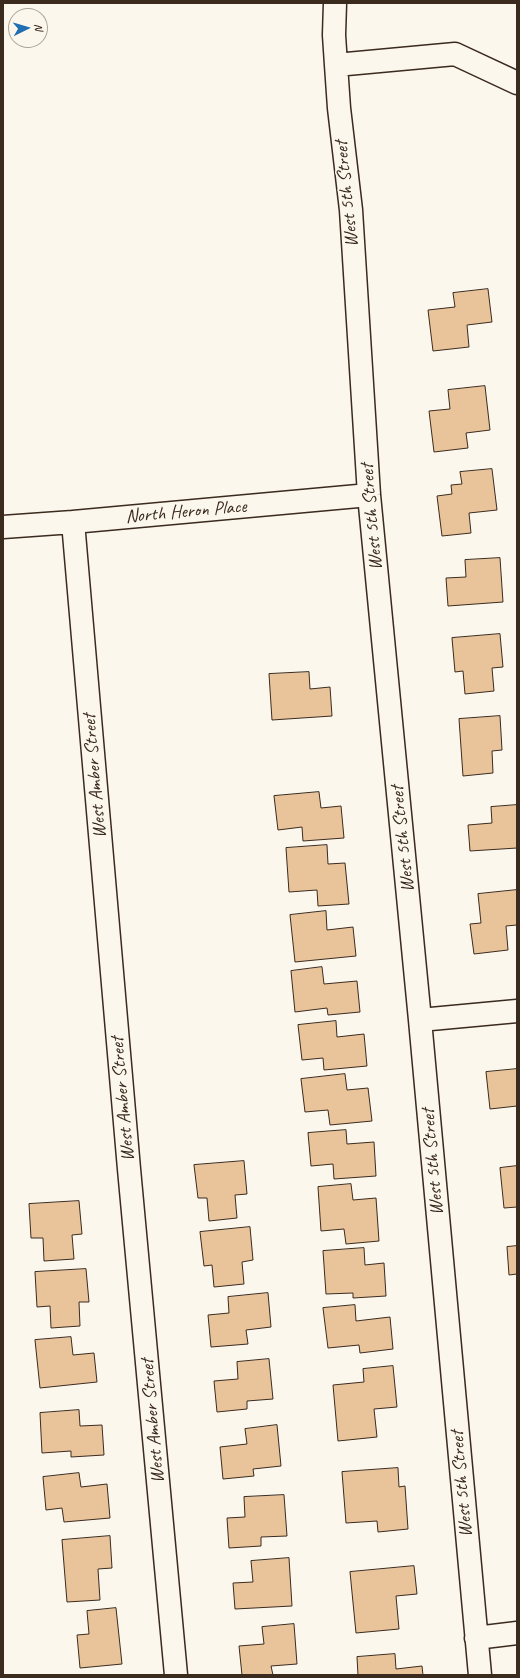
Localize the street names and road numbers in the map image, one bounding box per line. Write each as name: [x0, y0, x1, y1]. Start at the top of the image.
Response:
street label: West 5th Street: [330, 140, 364, 248]
street label: West 5th Street: [356, 463, 388, 571]
street label: North Heron Place: [125, 495, 247, 529]
street label: West Amber Street: [78, 713, 112, 839]
street label: West 5th Street: [386, 785, 420, 893]
street label: West Amber Street: [106, 1036, 140, 1162]
street label: West 5th Street: [417, 1108, 449, 1216]
street label: West Amber Street: [136, 1358, 170, 1484]
street label: West 5th Street: [446, 1430, 478, 1538]

